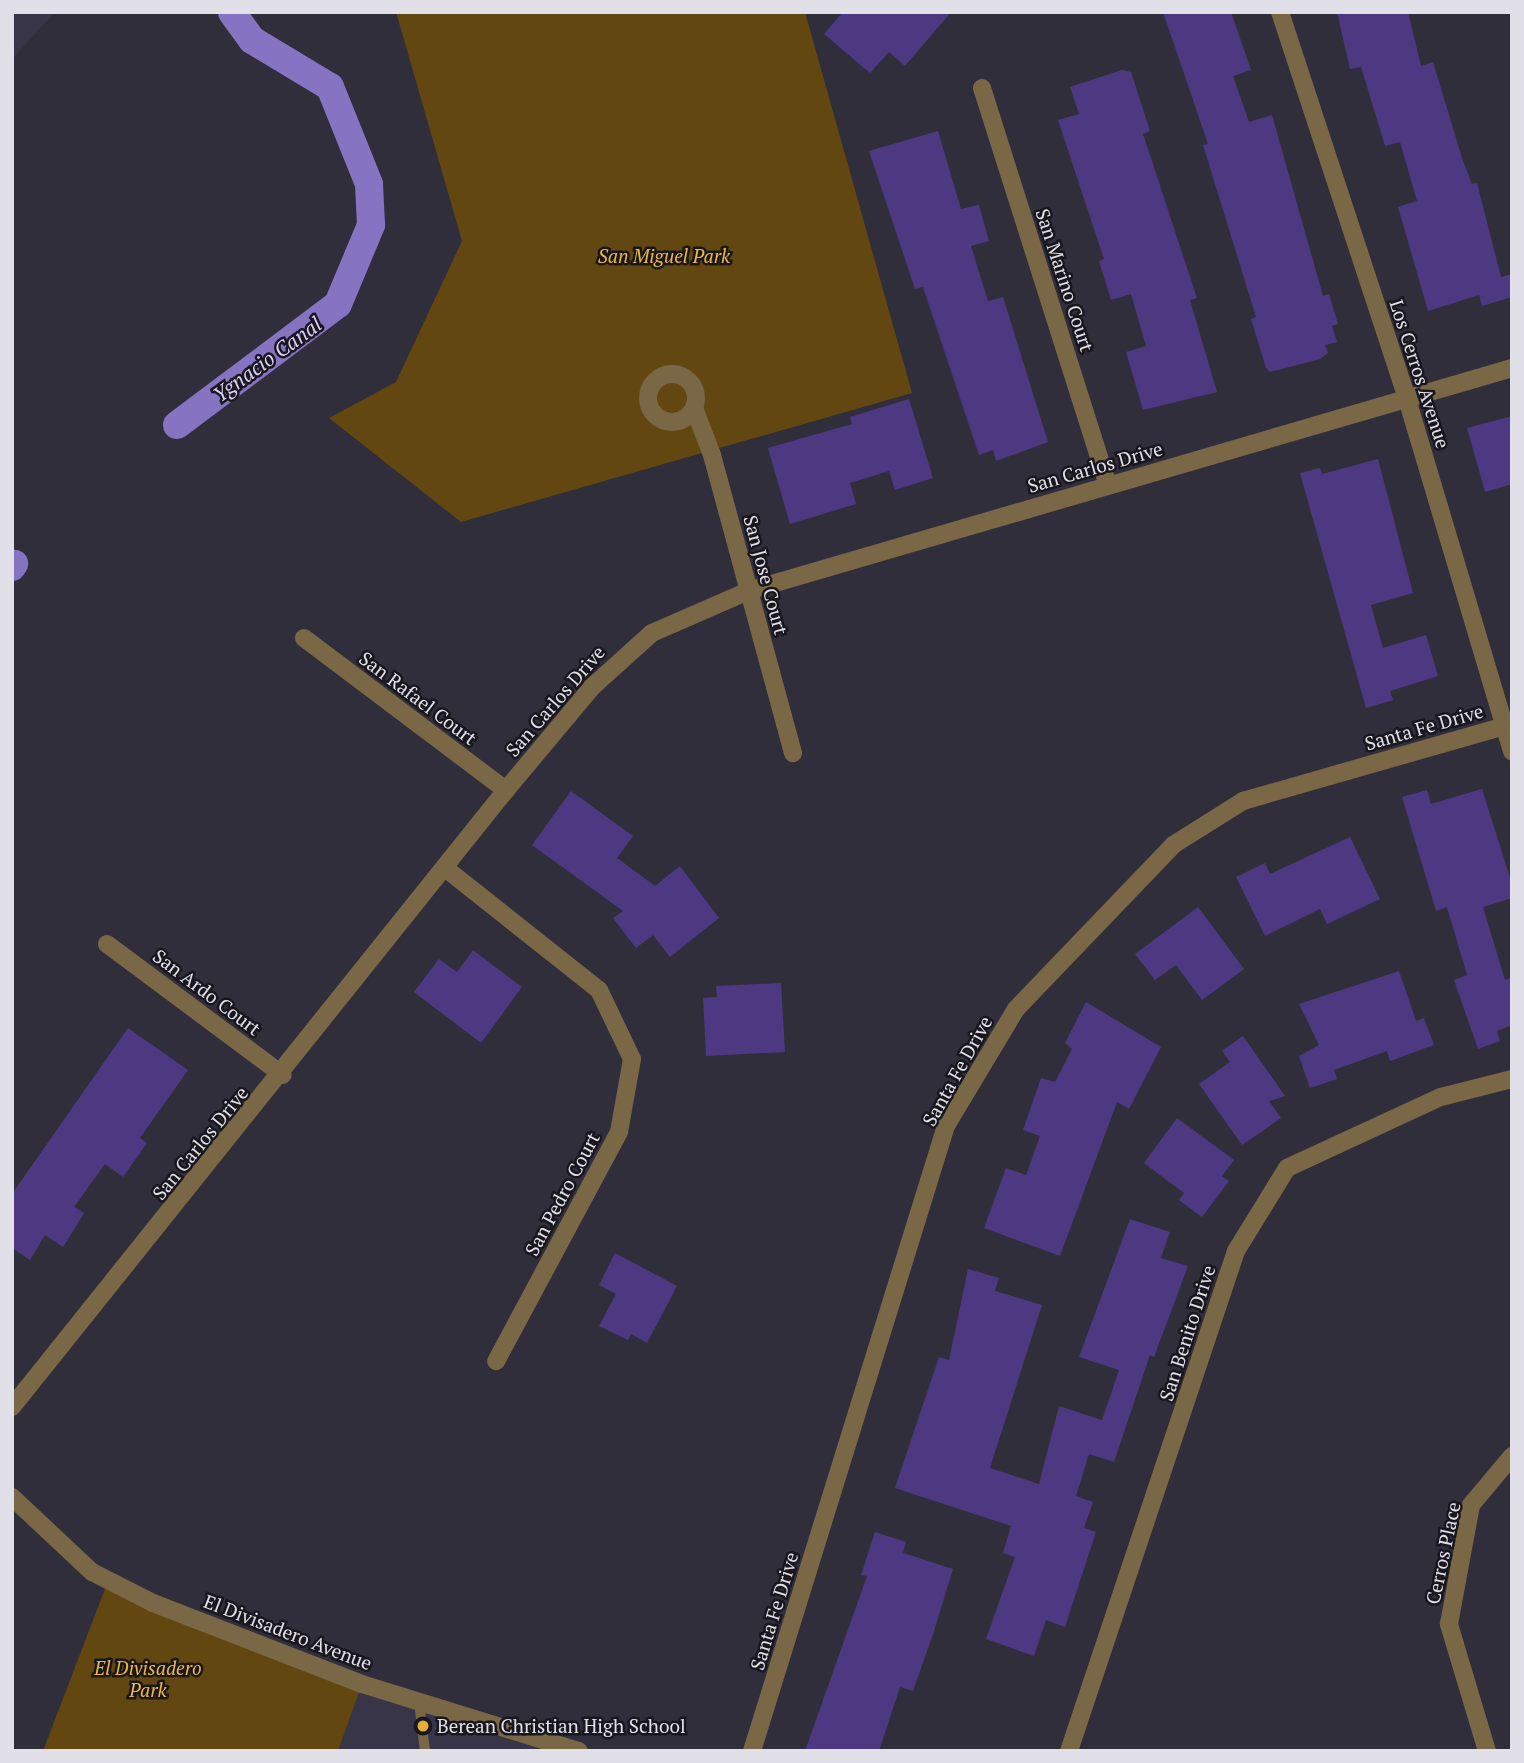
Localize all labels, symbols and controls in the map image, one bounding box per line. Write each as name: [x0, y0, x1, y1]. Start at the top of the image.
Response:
street label: San Marino Court: [1031, 206, 1099, 354]
park label: San Miguel Park: [598, 245, 730, 267]
street label: Los Cerros Avenue: [1385, 297, 1455, 451]
water label: Ygnacio Canal: [208, 311, 326, 407]
street label: San Carlos Drive: [1025, 437, 1165, 497]
street label: San Jose Court: [739, 513, 793, 637]
street label: San Carlos Drive: [501, 641, 609, 761]
street label: San Rafael Court: [355, 646, 481, 750]
street label: Santa Fe Drive: [1362, 699, 1486, 755]
street label: San Ardo Court: [149, 944, 265, 1040]
street label: Santa Fe Drive: [917, 1012, 997, 1130]
street label: San Carlos Drive: [147, 1082, 253, 1204]
street label: San Pedro Court: [520, 1128, 604, 1260]
street label: San Benito Drive: [1154, 1262, 1220, 1404]
street label: Cerros Place: [1421, 1500, 1465, 1606]
street label: Santa Fe Drive: [745, 1549, 803, 1673]
street label: El Divisadero Avenue: [201, 1589, 375, 1675]
park label: El Divisadero Park: [94, 1657, 202, 1701]
place label: Berean Christian High School: [437, 1715, 686, 1737]
marker: Berean Christian High School: [415, 1718, 431, 1734]

